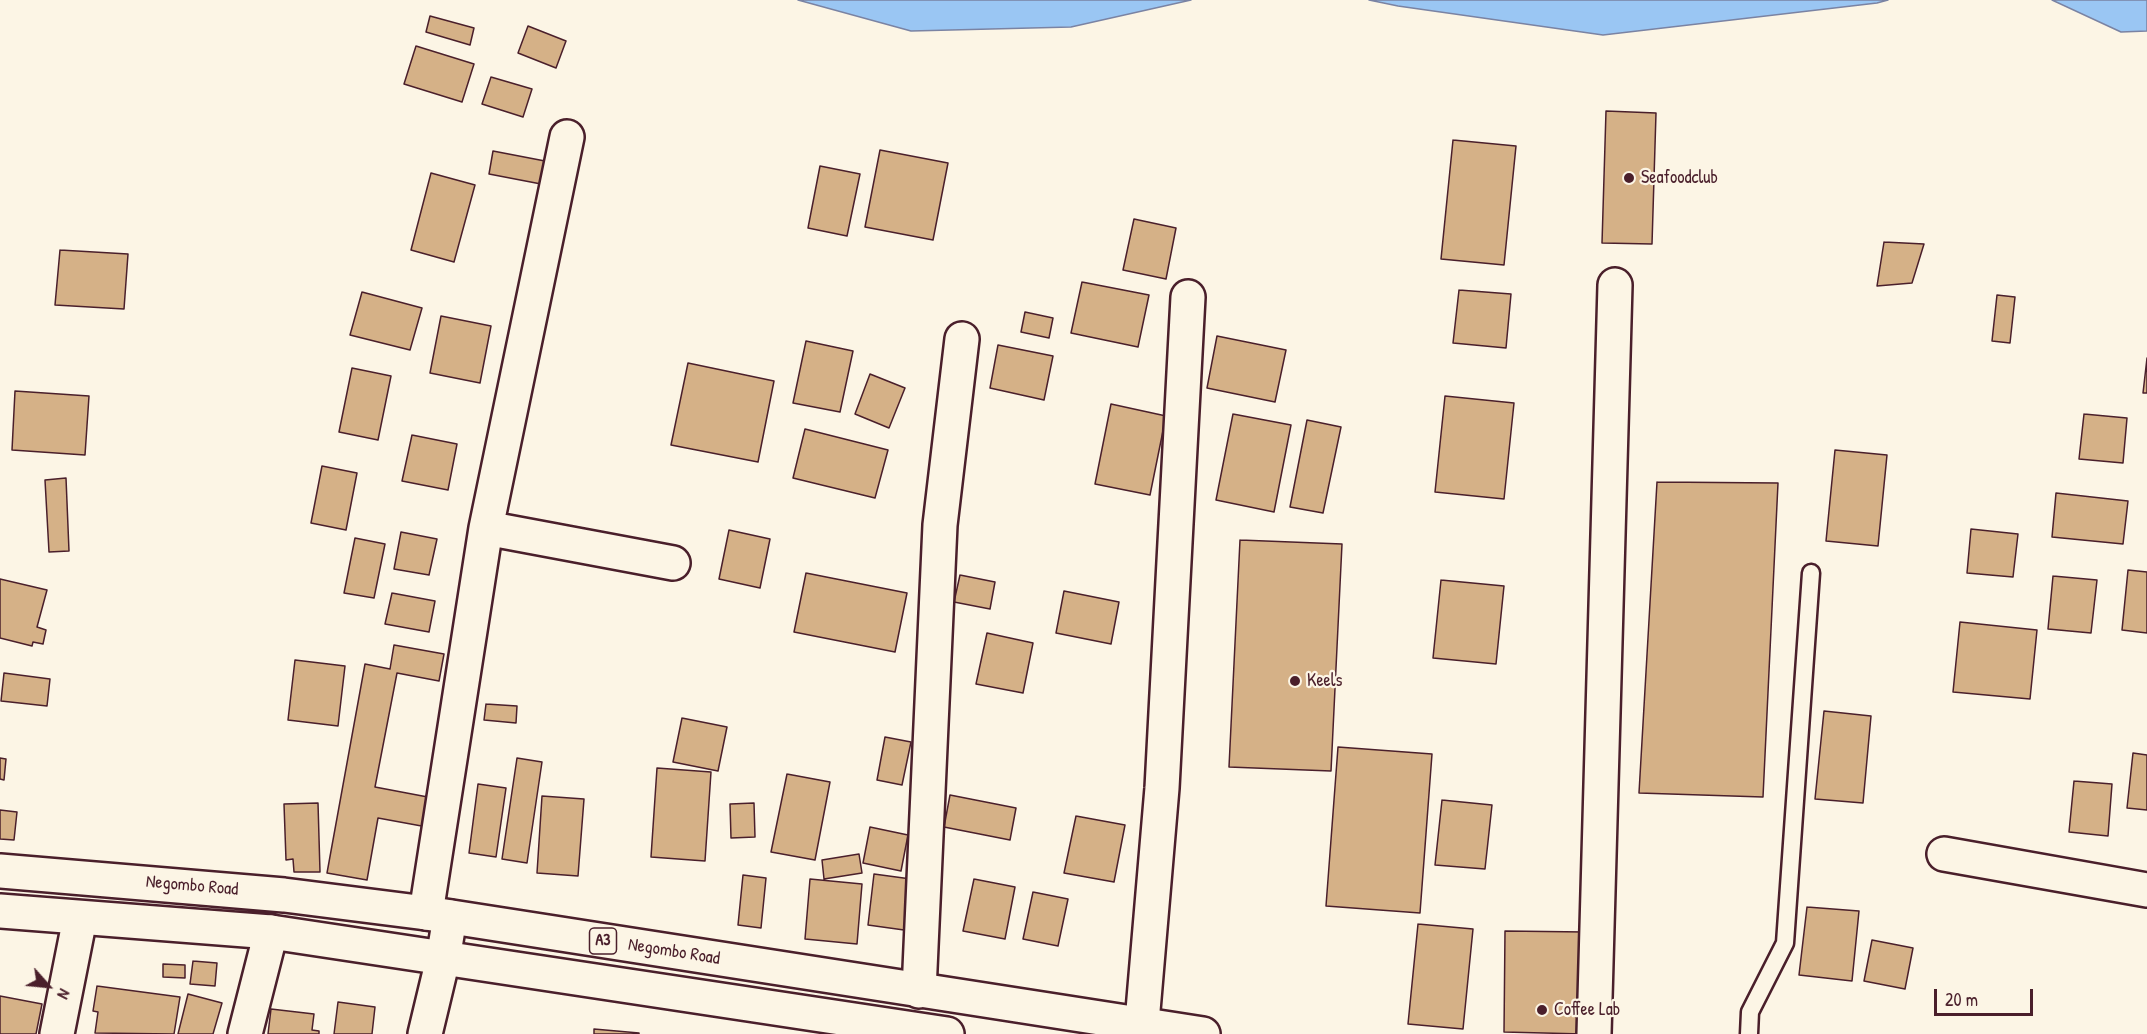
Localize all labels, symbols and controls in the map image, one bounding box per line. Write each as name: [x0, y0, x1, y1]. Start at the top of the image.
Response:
place label: Seafoodclub: [1641, 167, 1718, 189]
marker: Seafoodclub: [1622, 171, 1636, 185]
place label: Keels: [1307, 670, 1342, 692]
marker: Keels: [1288, 674, 1302, 688]
street label: Negombo Road: [145, 871, 239, 901]
road number: A3: [590, 928, 616, 954]
street label: Negombo Road: [627, 934, 721, 970]
north arrow: [18, 956, 78, 1016]
scale bar: [1937, 977, 2036, 1015]
text: N: [52, 985, 76, 1003]
text: 20 m: [1945, 987, 1978, 1012]
place label: Coffee Lab: [1554, 999, 1620, 1021]
marker: Coffee Lab: [1535, 1003, 1549, 1017]

